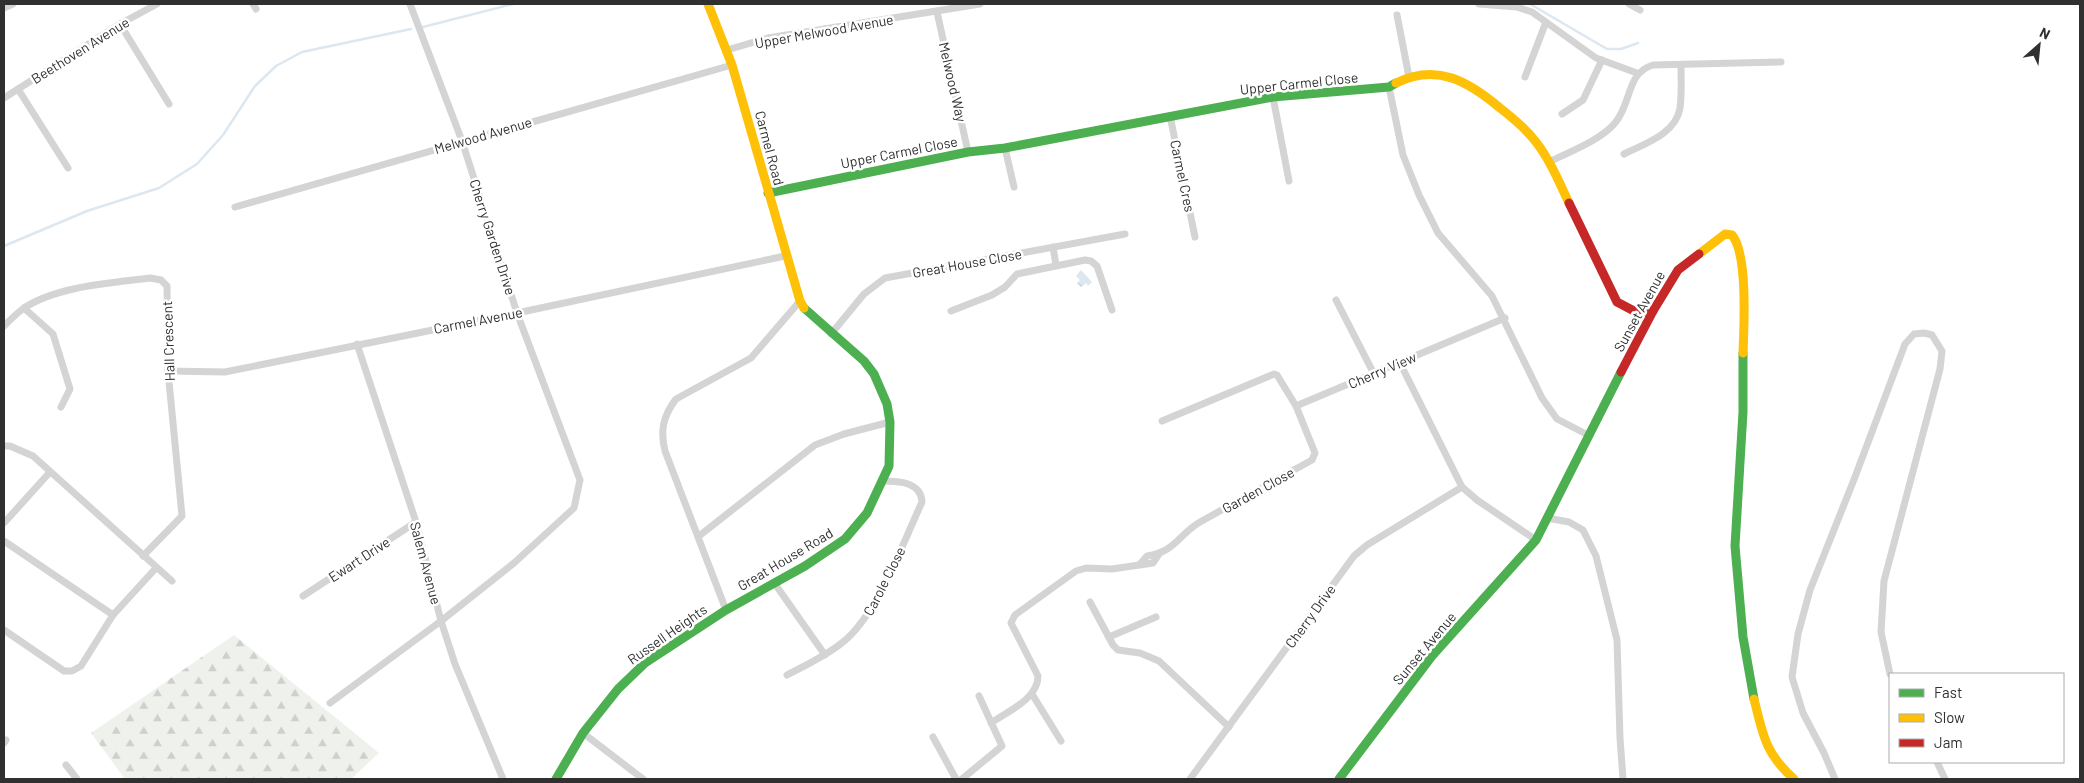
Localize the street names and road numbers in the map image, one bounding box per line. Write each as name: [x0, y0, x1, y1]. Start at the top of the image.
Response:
street label: Upper Melwood Avenue: [753, 10, 895, 52]
street label: Beethoven Avenue: [28, 13, 132, 87]
street label: Melwood Way: [936, 40, 971, 124]
street label: Upper Carmel Close: [1239, 68, 1359, 98]
street label: Carmel Road: [752, 109, 788, 187]
street label: Melwood Avenue: [432, 113, 534, 157]
street label: Upper Carmel Close: [839, 132, 959, 172]
street label: Carmel Cres: [1167, 138, 1199, 214]
street label: Cherry Garden Drive: [466, 177, 520, 297]
street label: Great House Close: [911, 245, 1023, 281]
street label: Sunset Avenue: [1610, 268, 1668, 354]
street label: Hall Crescent: [158, 300, 178, 382]
street label: Carmel Avenue: [432, 303, 524, 337]
street label: Cherry View: [1345, 348, 1419, 392]
street label: Garden Close: [1219, 463, 1297, 517]
street label: Salem Avenue: [407, 520, 445, 606]
street label: Great House Road: [734, 524, 836, 594]
street label: Ewart Drive: [325, 533, 393, 585]
street label: Carole Close: [859, 544, 909, 618]
street label: Cherry Drive: [1281, 581, 1339, 651]
street label: Russell Heights: [624, 600, 710, 668]
street label: Sunset Avenue: [1389, 608, 1459, 688]

